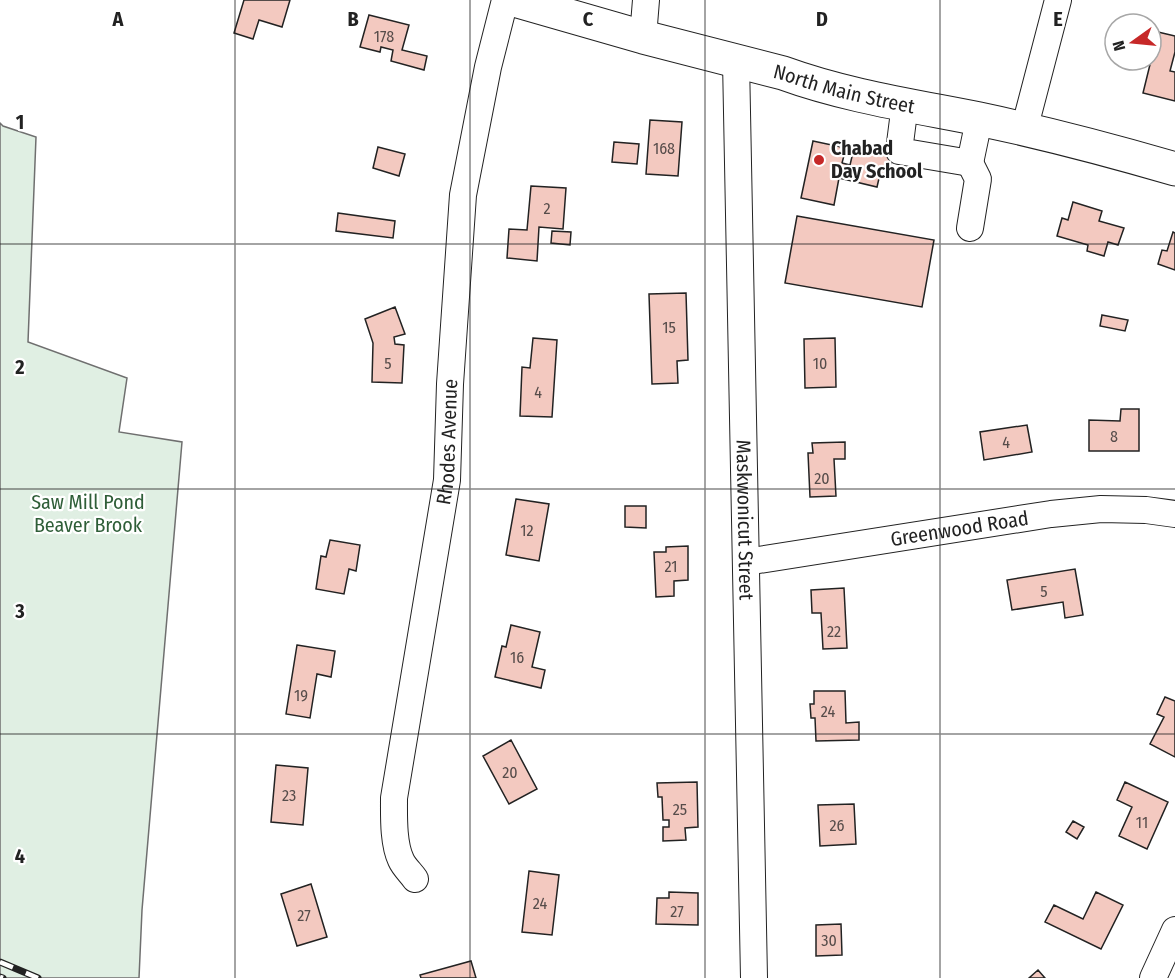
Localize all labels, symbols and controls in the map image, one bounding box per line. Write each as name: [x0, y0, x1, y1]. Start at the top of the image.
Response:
text: A: [112, 7, 125, 31]
text: B: [347, 7, 359, 31]
text: C: [583, 7, 594, 31]
text: D: [816, 7, 828, 31]
text: E: [1053, 7, 1063, 31]
north arrow: [1103, 12, 1163, 72]
house number: 178: [374, 27, 394, 46]
text: N: [1109, 39, 1129, 53]
street label: North Main Street: [771, 59, 917, 118]
text: 1: [16, 110, 24, 134]
place label: Chabad Day School: [831, 136, 923, 183]
house number: 168: [653, 139, 675, 158]
marker: Chabad Day School: [812, 153, 826, 167]
house number: 2: [543, 199, 551, 218]
house number: 15: [662, 318, 676, 337]
house number: 5: [384, 354, 392, 373]
house number: 10: [813, 354, 827, 373]
text: 2: [14, 355, 25, 379]
street label: Rhodes Avenue: [431, 378, 462, 507]
house number: 4: [534, 383, 542, 402]
house number: 8: [1110, 427, 1118, 446]
house number: 4: [1002, 433, 1010, 452]
street label: Maskwonicut Street: [731, 440, 759, 601]
house number: 20: [814, 469, 830, 488]
park label: Saw Mill Pond Beaver Brook: [31, 490, 145, 537]
street label: Greenwood Road: [889, 506, 1030, 551]
house number: 12: [520, 521, 534, 540]
house number: 21: [665, 557, 677, 576]
house number: 5: [1040, 582, 1048, 601]
text: 3: [14, 599, 25, 623]
house number: 22: [827, 622, 841, 641]
house number: 16: [510, 648, 524, 667]
house number: 19: [294, 686, 308, 705]
house number: 24: [821, 702, 835, 721]
house number: 20: [502, 763, 518, 782]
house number: 23: [282, 786, 296, 805]
house number: 25: [673, 800, 687, 819]
house number: 11: [1136, 813, 1148, 832]
house number: 26: [830, 816, 845, 835]
text: 4: [15, 844, 25, 868]
house number: 24: [533, 894, 547, 913]
house number: 27: [670, 902, 684, 921]
house number: 27: [297, 906, 311, 925]
house number: 30: [821, 931, 837, 950]

